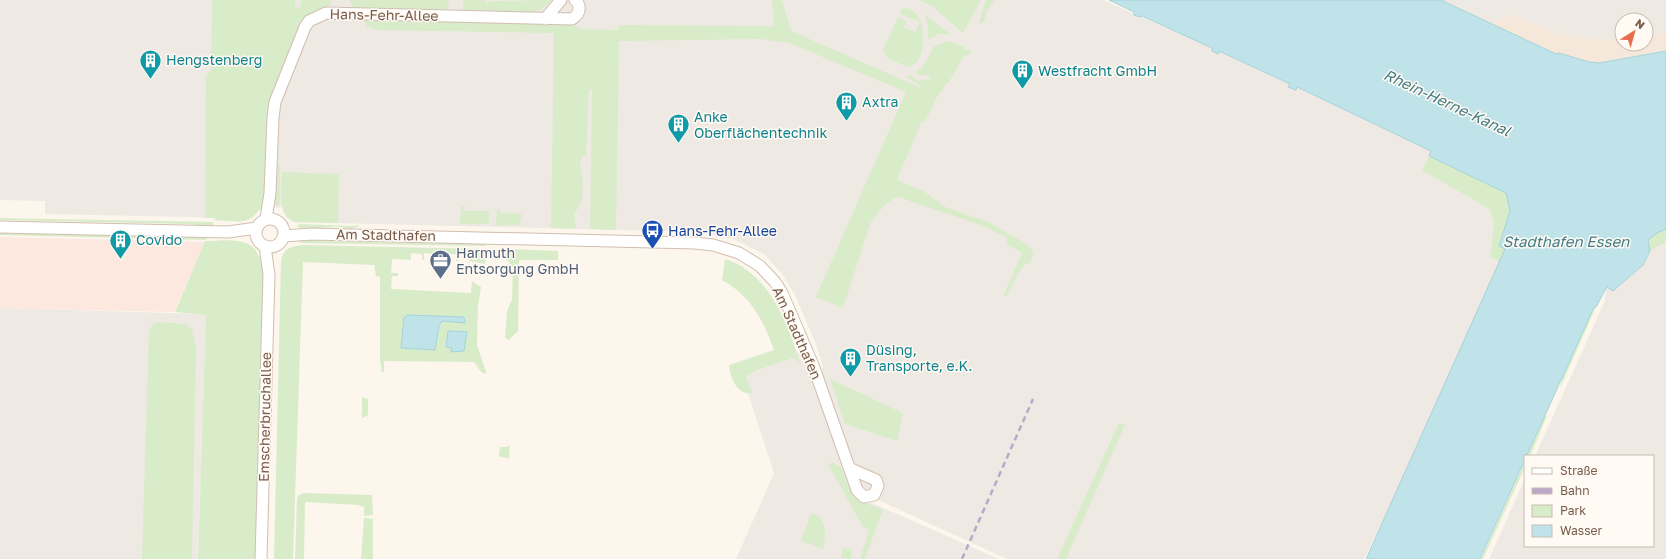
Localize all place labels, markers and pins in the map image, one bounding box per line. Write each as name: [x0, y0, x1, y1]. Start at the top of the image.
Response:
building icon: Hengstenberg: [138, 47, 164, 80]
place label: Hengstenberg: [166, 51, 262, 68]
building icon: Westfracht GmbH: [1009, 58, 1035, 91]
place label: Westfracht GmbH: [1038, 62, 1157, 79]
building icon: Axtra: [834, 89, 860, 122]
place label: Axtra: [862, 93, 898, 110]
place label: Anke Oberflächentechnik: [694, 108, 827, 141]
building icon: Anke Oberflächentechnik: [665, 112, 691, 145]
bus stop icon: Hans-Fehr-Allee: [640, 218, 666, 251]
place label: Hans-Fehr-Allee: [668, 222, 777, 239]
building icon: Covido: [108, 227, 134, 260]
place label: Covido: [136, 231, 182, 248]
place label: Harmuth Entsorgung GmbH: [456, 244, 579, 277]
office icon: Harmuth Entsorgung GmbH: [427, 248, 453, 281]
place label: Düsing, Transporte, e.K.: [866, 341, 972, 374]
building icon: Düsing, Transporte, e.K.: [837, 345, 863, 378]

